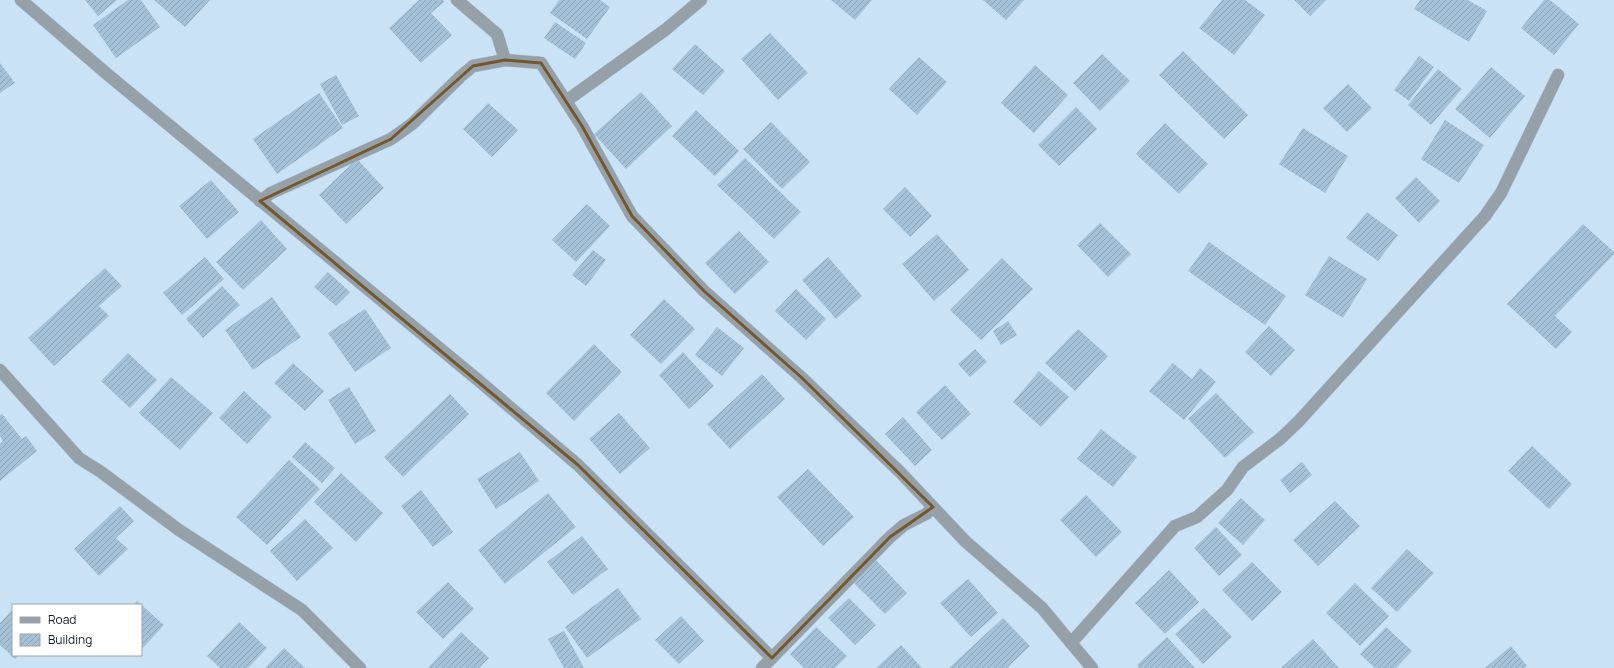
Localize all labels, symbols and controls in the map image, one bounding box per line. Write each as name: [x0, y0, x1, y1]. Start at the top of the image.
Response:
legend: [12, 604, 142, 656]
text: Road: [48, 611, 76, 628]
text: Building: [48, 631, 92, 648]

